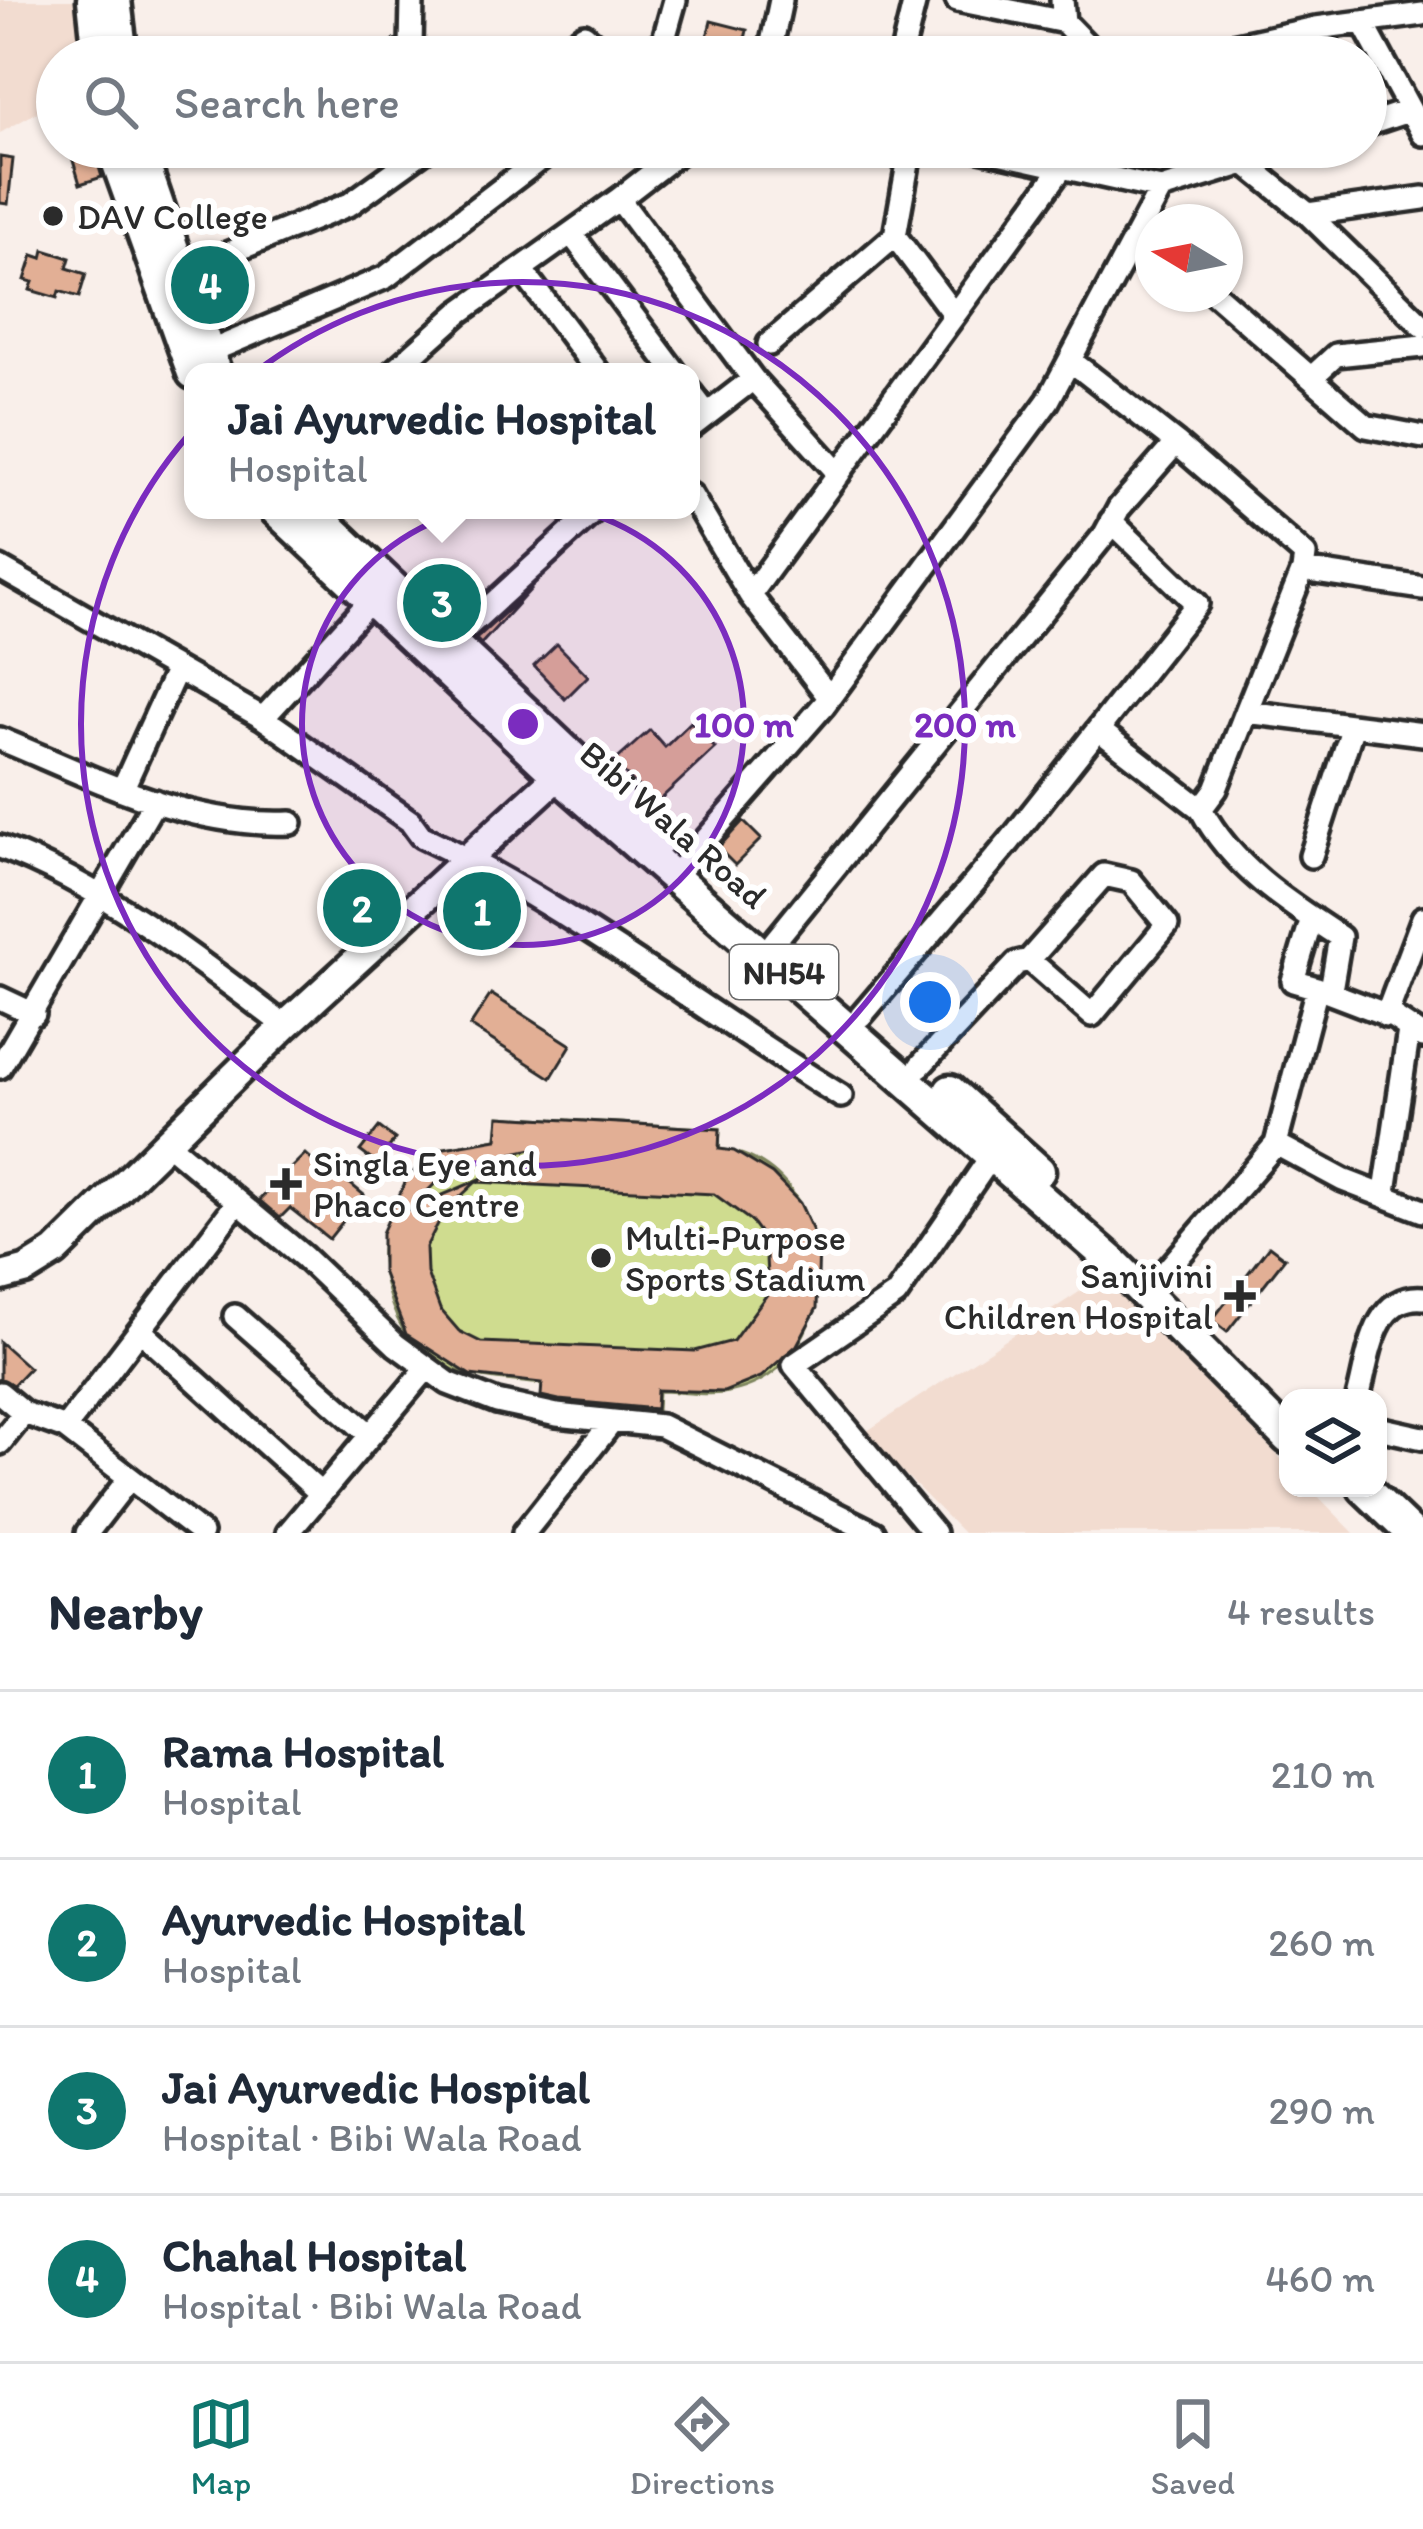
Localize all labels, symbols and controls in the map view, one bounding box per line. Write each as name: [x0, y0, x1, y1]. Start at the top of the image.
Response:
search box: [36, 36, 1387, 168]
icon: search: [78, 69, 144, 135]
text: Search here: [174, 75, 400, 129]
place label: DAV College: [77, 195, 268, 238]
marker: DAV College: [40, 203, 66, 229]
north arrow: [1135, 204, 1243, 312]
pin: 4: [171, 240, 249, 330]
popup: [184, 363, 700, 519]
text: Jai Ayurvedic Hospital: [228, 391, 656, 445]
text: Hospital: [228, 445, 368, 492]
pin: 3: [403, 558, 481, 648]
centre of rings: [502, 703, 544, 745]
text: 100 m: [694, 703, 794, 746]
text: 200 m: [914, 703, 1017, 746]
street label: Bibi Wala Road: [571, 731, 776, 918]
pin: 2: [323, 863, 401, 953]
pin: 1: [443, 866, 521, 956]
road number: NH54: [730, 945, 838, 999]
your location: [900, 972, 960, 1032]
place label: Singla Eye and Phaco Centre: [313, 1142, 537, 1226]
marker: Singla Eye and Phaco Centre: [270, 1168, 302, 1200]
place label: Multi-Purpose Sports Stadium: [625, 1216, 865, 1300]
marker: Multi-Purpose Sports Stadium: [588, 1245, 614, 1271]
place label: Sanjivini Children Hospital: [944, 1254, 1213, 1338]
marker: Sanjivini Children Hospital: [1224, 1280, 1256, 1312]
map controls: [1279, 1389, 1387, 1497]
button: layers: [1279, 1389, 1387, 1497]
text: Nearby: [48, 1581, 203, 1642]
text: 4 results: [1227, 1588, 1375, 1635]
text: Rama Hospital: [162, 1724, 444, 1778]
text: 1: [78, 1751, 96, 1798]
text: 210 m: [1271, 1751, 1375, 1798]
text: Hospital: [162, 1778, 301, 1825]
text: Ayurvedic Hospital: [162, 1892, 525, 1946]
text: 2: [77, 1919, 97, 1966]
text: 260 m: [1268, 1919, 1375, 1966]
text: Hospital: [162, 1946, 301, 1993]
text: Jai Ayurvedic Hospital: [162, 2060, 590, 2114]
text: 3: [76, 2087, 98, 2134]
text: 290 m: [1268, 2087, 1375, 2134]
text: Hospital · Bibi Wala Road: [162, 2114, 582, 2161]
text: Chahal Hospital: [162, 2228, 466, 2282]
text: 4: [75, 2255, 99, 2302]
text: 460 m: [1265, 2255, 1375, 2302]
text: Hospital · Bibi Wala Road: [162, 2282, 582, 2329]
tab: Map: [188, 2391, 254, 2502]
tab: Directions: [630, 2391, 775, 2502]
tab: Saved: [1151, 2391, 1235, 2502]

